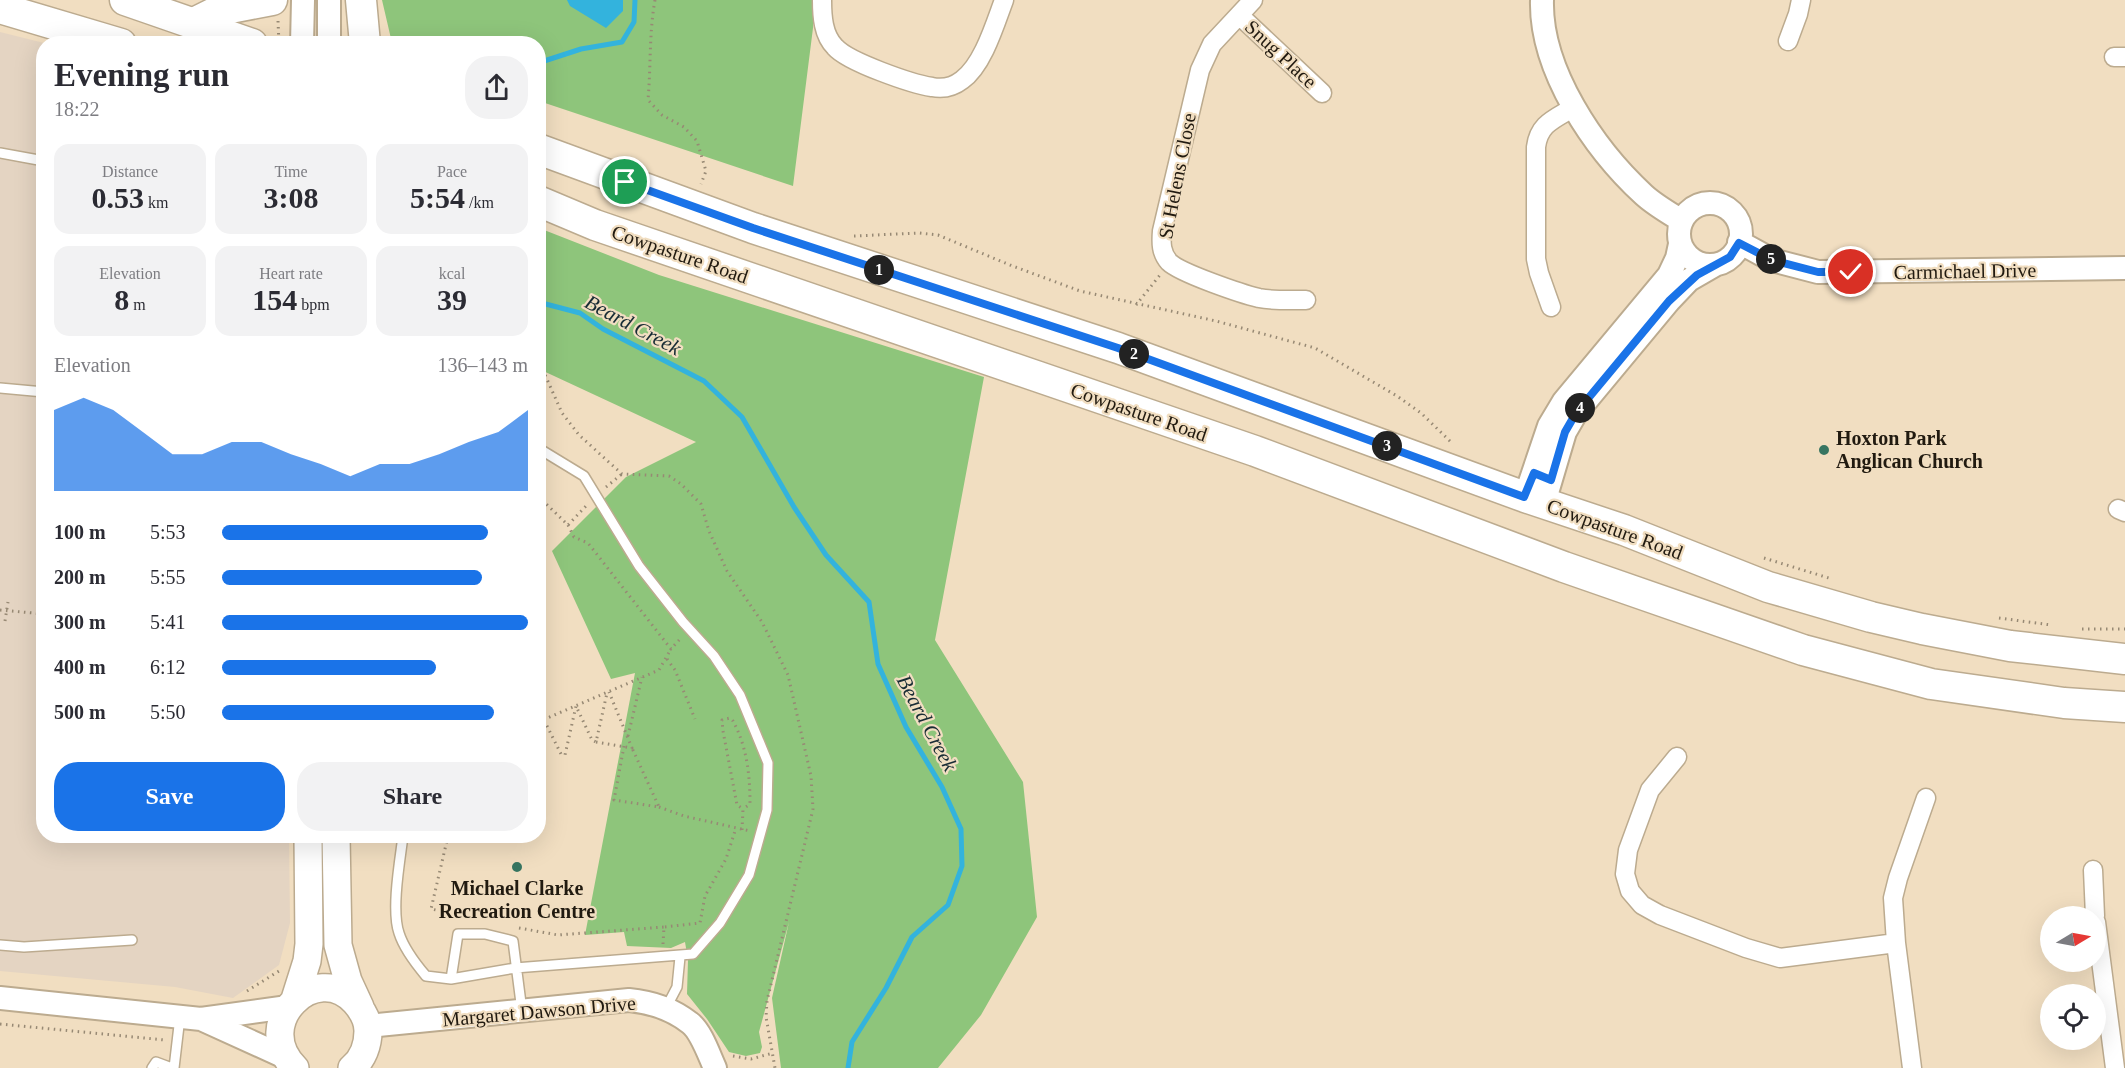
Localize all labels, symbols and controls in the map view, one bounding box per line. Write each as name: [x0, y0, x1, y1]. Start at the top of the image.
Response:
street label: Snug Place: [1240, 15, 1321, 93]
button: share: [465, 56, 528, 119]
text: Evening run: [54, 57, 229, 93]
text: 18:22: [54, 98, 100, 120]
street label: St Helens Close: [1154, 111, 1200, 241]
pin: [599, 156, 650, 207]
text: Distance: [102, 163, 158, 180]
text: Time: [274, 163, 308, 180]
text: Pace: [437, 163, 467, 180]
icon: arrive: [608, 165, 641, 198]
text: 0.53: [92, 181, 144, 214]
text: 3:08: [264, 181, 319, 214]
text: 5:54: [410, 181, 465, 214]
text: km: [144, 194, 168, 211]
text: /km: [465, 194, 494, 211]
street label: Cowpasture Road: [609, 220, 751, 289]
pin: 5: [1756, 244, 1786, 274]
pin: [1825, 246, 1876, 297]
text: 5: [1767, 250, 1775, 267]
pin: 1: [864, 255, 894, 285]
icon: check: [1834, 255, 1867, 288]
street label: Carmichael Drive: [1893, 259, 2037, 283]
text: 1: [875, 261, 883, 278]
text: Elevation: [99, 265, 161, 282]
text: Heart rate: [259, 265, 323, 282]
text: kcal: [439, 265, 465, 282]
text: 8: [114, 283, 129, 316]
text: 154: [252, 283, 297, 316]
text: 39: [437, 283, 467, 316]
water label: Beard Creek: [581, 290, 686, 361]
text: m: [129, 296, 146, 313]
text: bpm: [297, 296, 330, 313]
pin: 2: [1119, 339, 1149, 369]
text: 2: [1130, 345, 1138, 362]
text: Elevation: [54, 354, 131, 376]
text: 136–143 m: [437, 354, 528, 376]
street label: Cowpasture Road: [1068, 378, 1210, 447]
pin: 4: [1565, 393, 1595, 423]
text: 4: [1576, 399, 1584, 416]
place label: Hoxton Park Anglican Church: [1836, 427, 1983, 473]
pin: 3: [1372, 431, 1402, 461]
text: 3: [1383, 437, 1391, 454]
marker: Hoxton Park Anglican Church: [1817, 443, 1831, 457]
street label: Cowpasture Road: [1544, 494, 1686, 565]
text: 100 m: [54, 521, 106, 543]
text: 5:53: [150, 521, 186, 543]
text: 200 m: [54, 566, 106, 588]
text: 5:55: [150, 566, 186, 588]
text: 300 m: [54, 611, 106, 633]
text: 5:41: [150, 611, 186, 633]
text: 400 m: [54, 656, 106, 678]
text: 6:12: [150, 656, 186, 678]
water label: Beard Creek: [892, 671, 963, 776]
text: 500 m: [54, 701, 106, 723]
text: 5:50: [150, 701, 186, 723]
button: Save: [54, 762, 285, 831]
button: Share: [297, 762, 528, 831]
marker: Michael Clarke Recreation Centre: [510, 860, 524, 874]
place label: Michael Clarke Recreation Centre: [439, 877, 595, 922]
north arrow: [2040, 906, 2106, 972]
map controls: [2040, 906, 2106, 1050]
button: locate: [2040, 984, 2106, 1050]
street label: Margaret Dawson Drive: [441, 992, 637, 1031]

